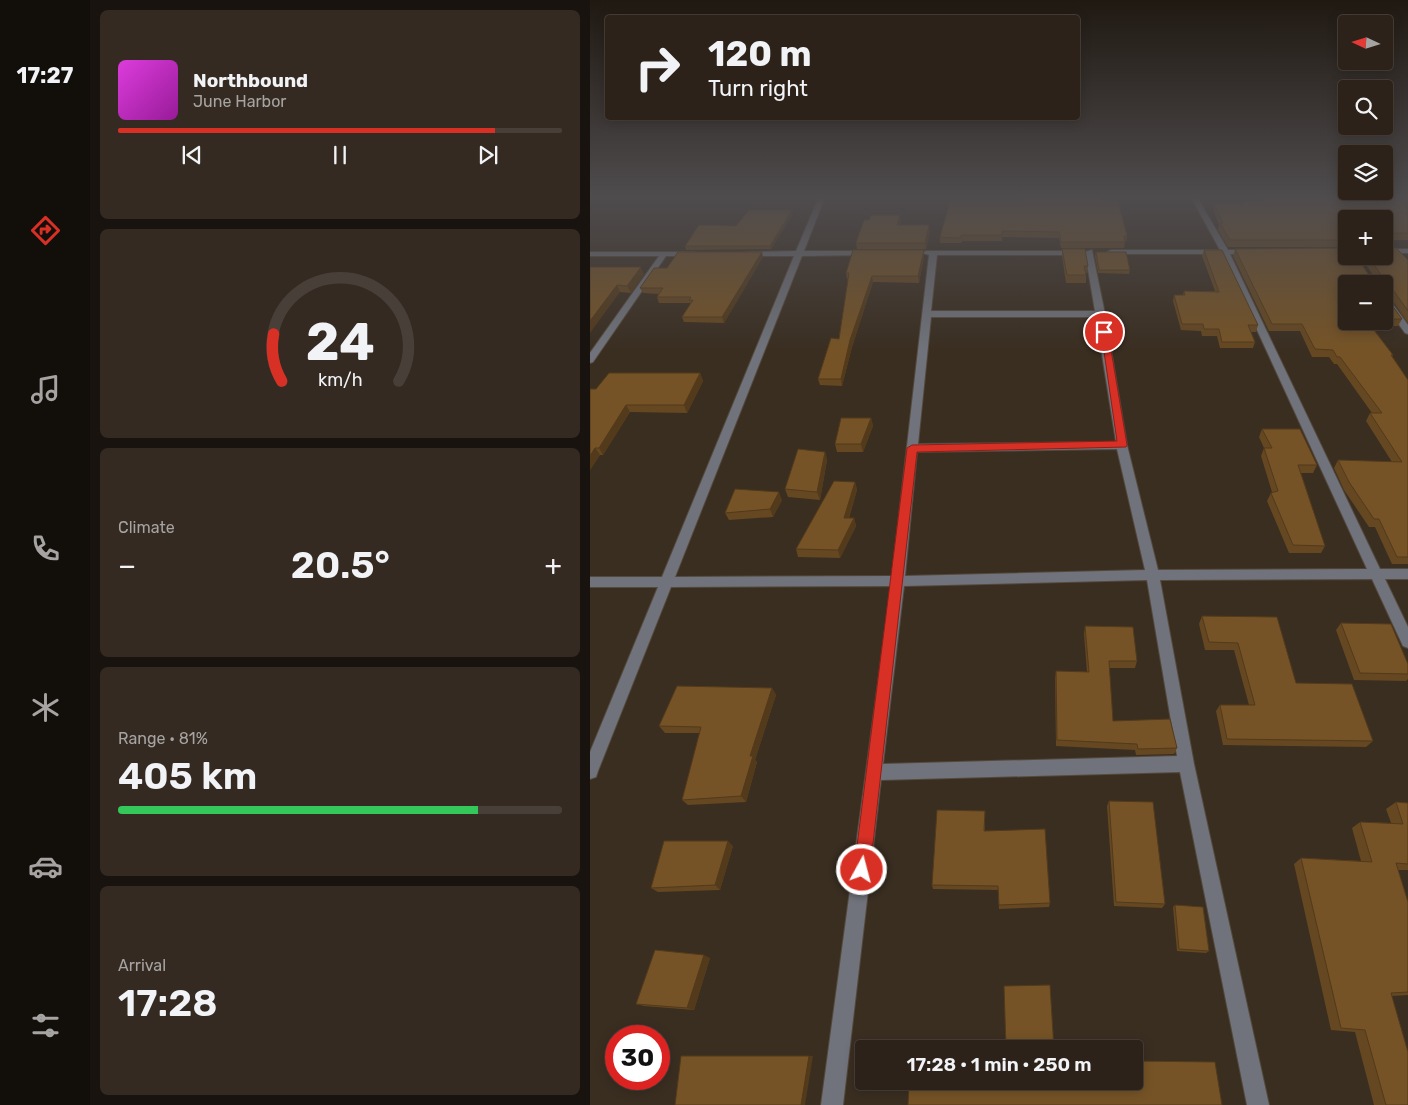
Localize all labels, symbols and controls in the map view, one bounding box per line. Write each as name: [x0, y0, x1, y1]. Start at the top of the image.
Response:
north arrow: [1338, 15, 1392, 70]
map controls: [1338, 15, 1393, 330]
text: 120 m: [708, 33, 811, 75]
icon: right: [625, 35, 690, 100]
text: 17:27: [17, 62, 73, 89]
text: Northbound: [193, 69, 308, 92]
text: Turn right: [708, 75, 808, 102]
button: search: [1338, 80, 1393, 135]
text: June Harbor: [193, 92, 286, 111]
icon: previous: [178, 141, 206, 169]
icon: pause: [326, 141, 354, 169]
icon: next: [474, 141, 502, 169]
button: layers: [1338, 145, 1393, 200]
button: +: [1338, 210, 1393, 265]
icon: directions: [28, 213, 63, 248]
button: −: [1338, 275, 1393, 330]
text: 24: [305, 311, 375, 373]
pin: [1083, 311, 1125, 353]
icon: arrive: [1090, 318, 1118, 346]
text: km/h: [318, 369, 362, 390]
icon: music: [28, 372, 63, 407]
text: Climate: [118, 518, 175, 537]
icon: phone: [28, 531, 63, 566]
text: 20.5°: [291, 542, 390, 588]
text: −: [118, 549, 136, 582]
text: +: [545, 549, 562, 582]
icon: climate: [28, 690, 63, 725]
text: Range · 81%: [118, 729, 208, 748]
text: 405 km: [118, 753, 257, 799]
position arrow: [835, 843, 887, 895]
icon: car: [28, 849, 63, 884]
text: Arrival: [118, 956, 166, 975]
text: 17:28: [118, 980, 218, 1026]
icon: filters: [28, 1008, 63, 1043]
speed limit sign: 30: [605, 1025, 670, 1090]
text: 17:28 · 1 min · 250 m: [906, 1053, 1092, 1076]

